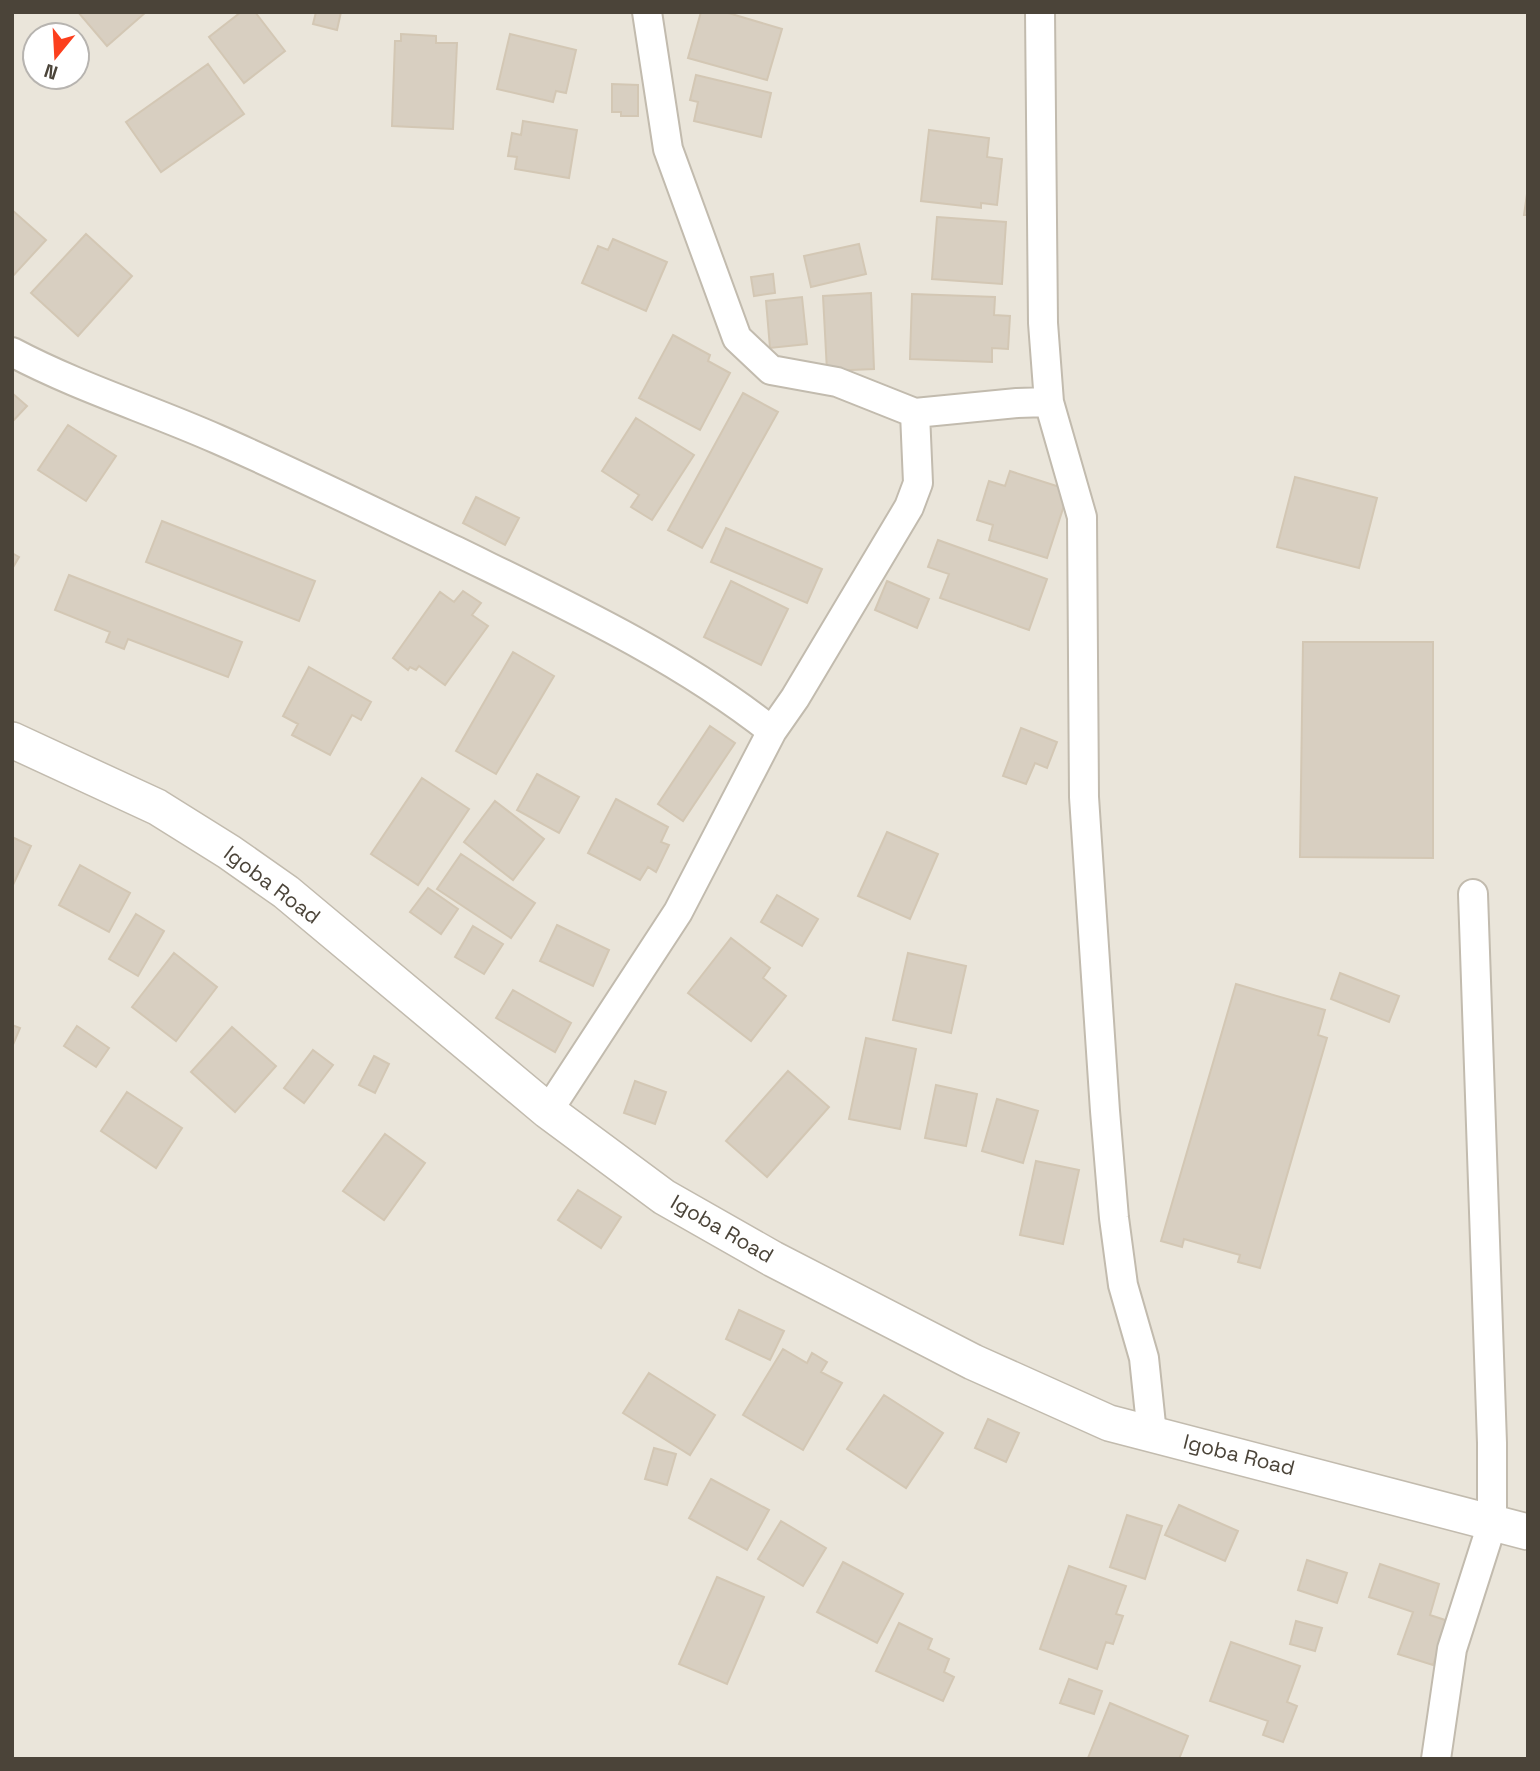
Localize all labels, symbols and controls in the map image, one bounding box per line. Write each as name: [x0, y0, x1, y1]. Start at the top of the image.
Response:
north arrow: [21, 21, 91, 91]
text: N: [41, 58, 61, 86]
street label: Igoba Road: [219, 839, 326, 930]
street label: Igoba Road: [666, 1188, 778, 1269]
street label: Igoba Road: [1180, 1428, 1298, 1481]

